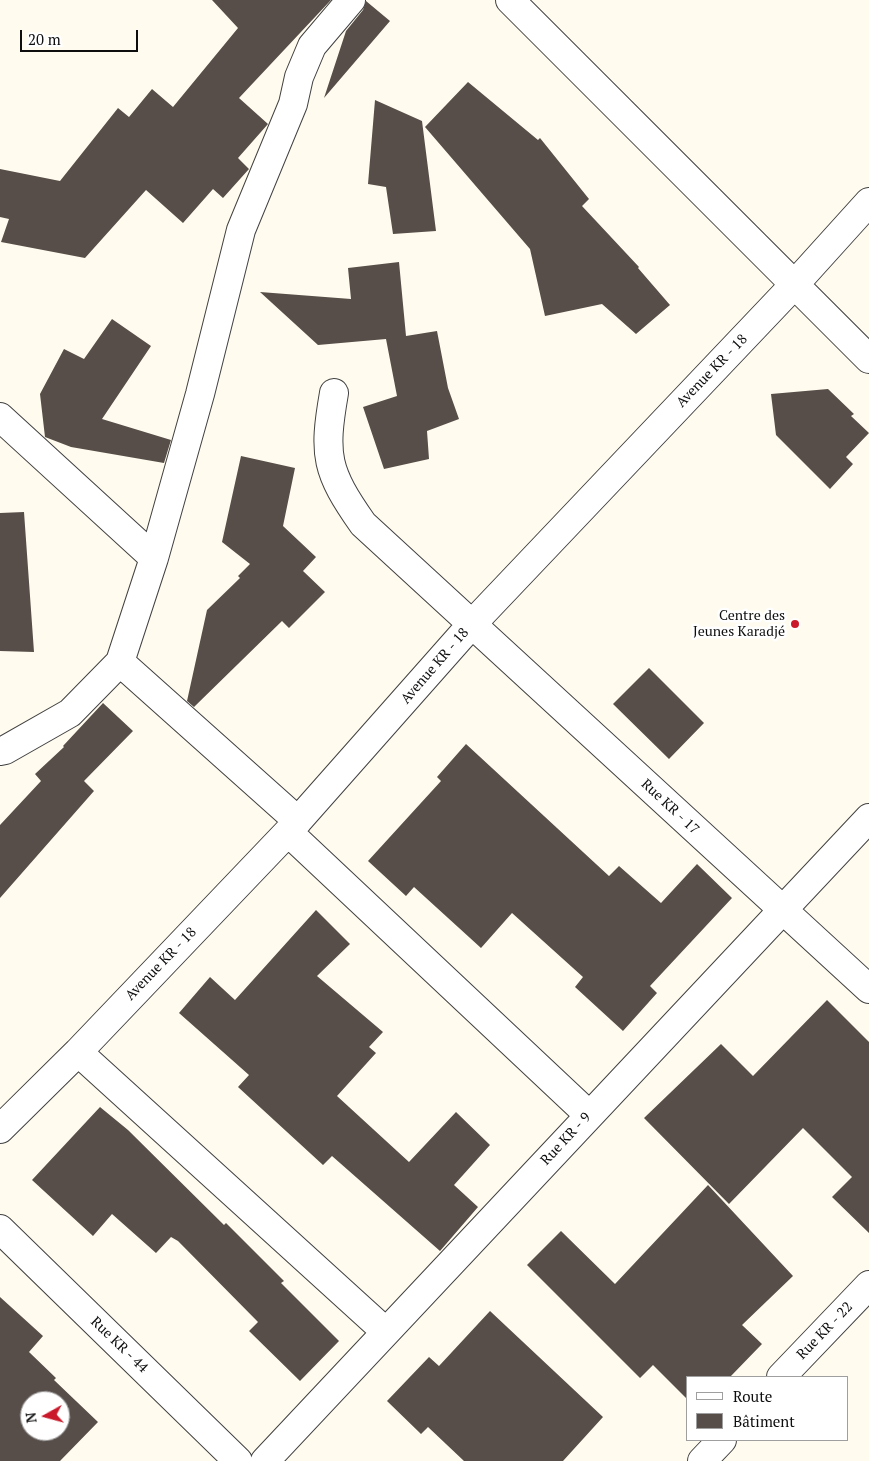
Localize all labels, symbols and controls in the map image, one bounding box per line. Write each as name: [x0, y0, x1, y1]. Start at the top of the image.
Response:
scale bar: [22, 20, 140, 52]
text: 20 m: [28, 29, 61, 49]
street label: Avenue KR - 18: [673, 331, 751, 411]
place label: Centre des Jeunes Karadjé: [693, 608, 785, 640]
marker: Centre des Jeunes Karadjé: [789, 618, 801, 630]
street label: Avenue KR - 18: [398, 625, 472, 707]
street label: Rue KR - 17: [638, 776, 702, 838]
street label: Avenue KR - 18: [122, 924, 200, 1004]
street label: Rue KR - 9: [537, 1109, 595, 1169]
street label: Rue KR - 22: [794, 1299, 856, 1363]
street label: Rue KR - 44: [87, 1314, 151, 1376]
legend: [686, 1376, 849, 1441]
text: Route: [733, 1386, 772, 1406]
north arrow: [20, 1391, 70, 1441]
text: N: [21, 1411, 41, 1424]
text: Bâtiment: [733, 1411, 795, 1431]

